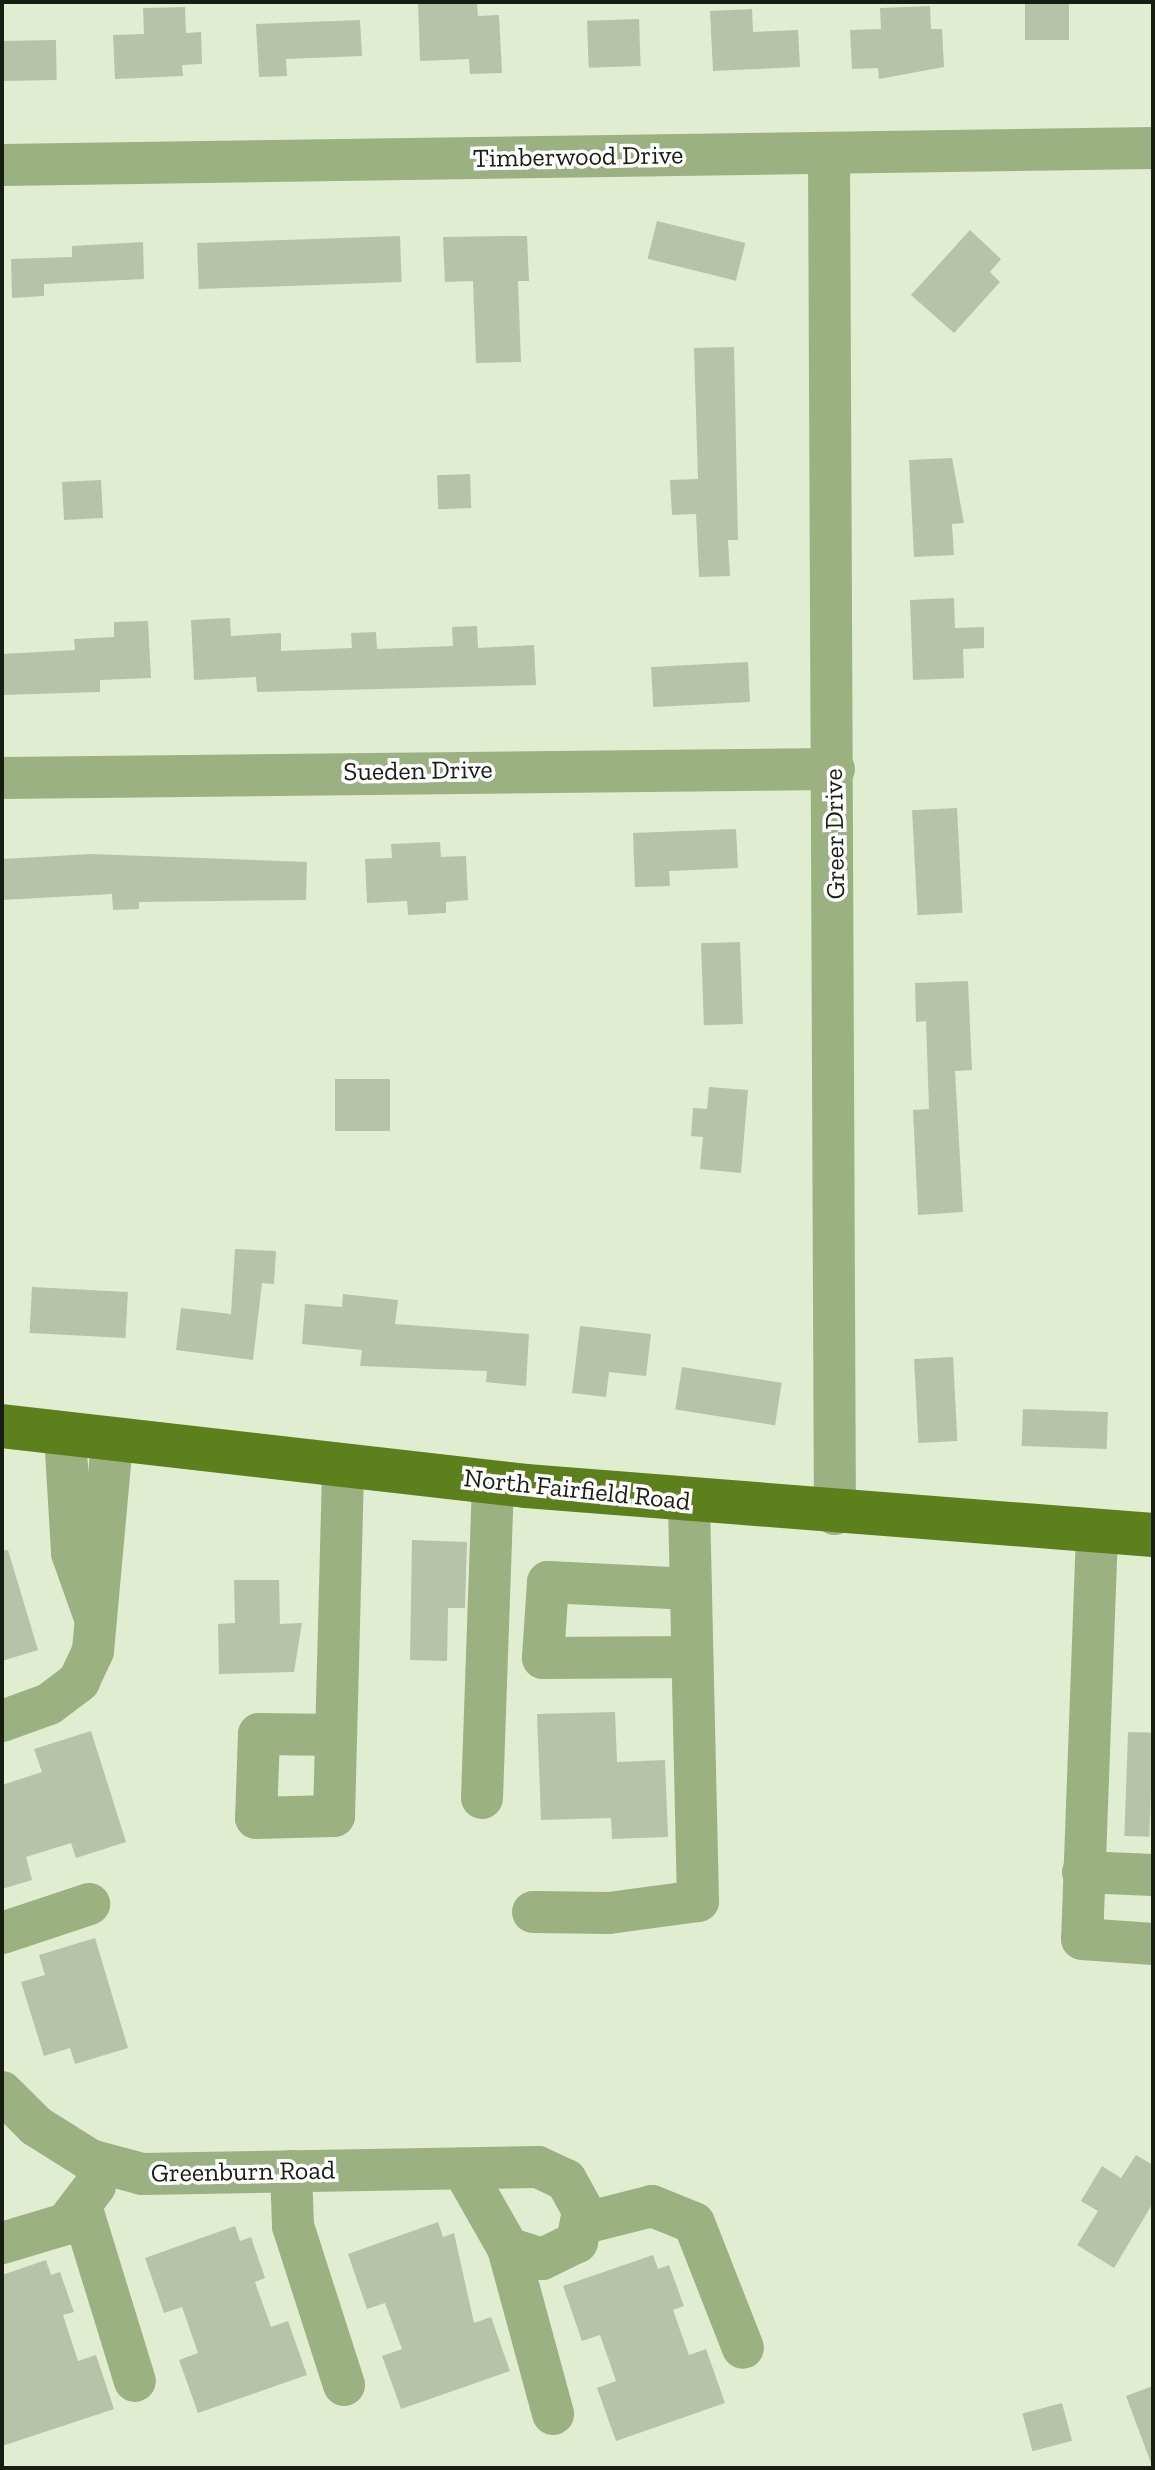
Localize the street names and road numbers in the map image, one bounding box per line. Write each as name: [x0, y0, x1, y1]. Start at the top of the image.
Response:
street label: Timberwood Drive: [472, 140, 684, 174]
street label: Sueden Drive: [343, 754, 493, 788]
street label: Greer Drive: [818, 768, 852, 900]
street label: North Fairfield Road: [462, 1463, 692, 1517]
street label: Greenburn Road: [151, 2155, 335, 2189]

